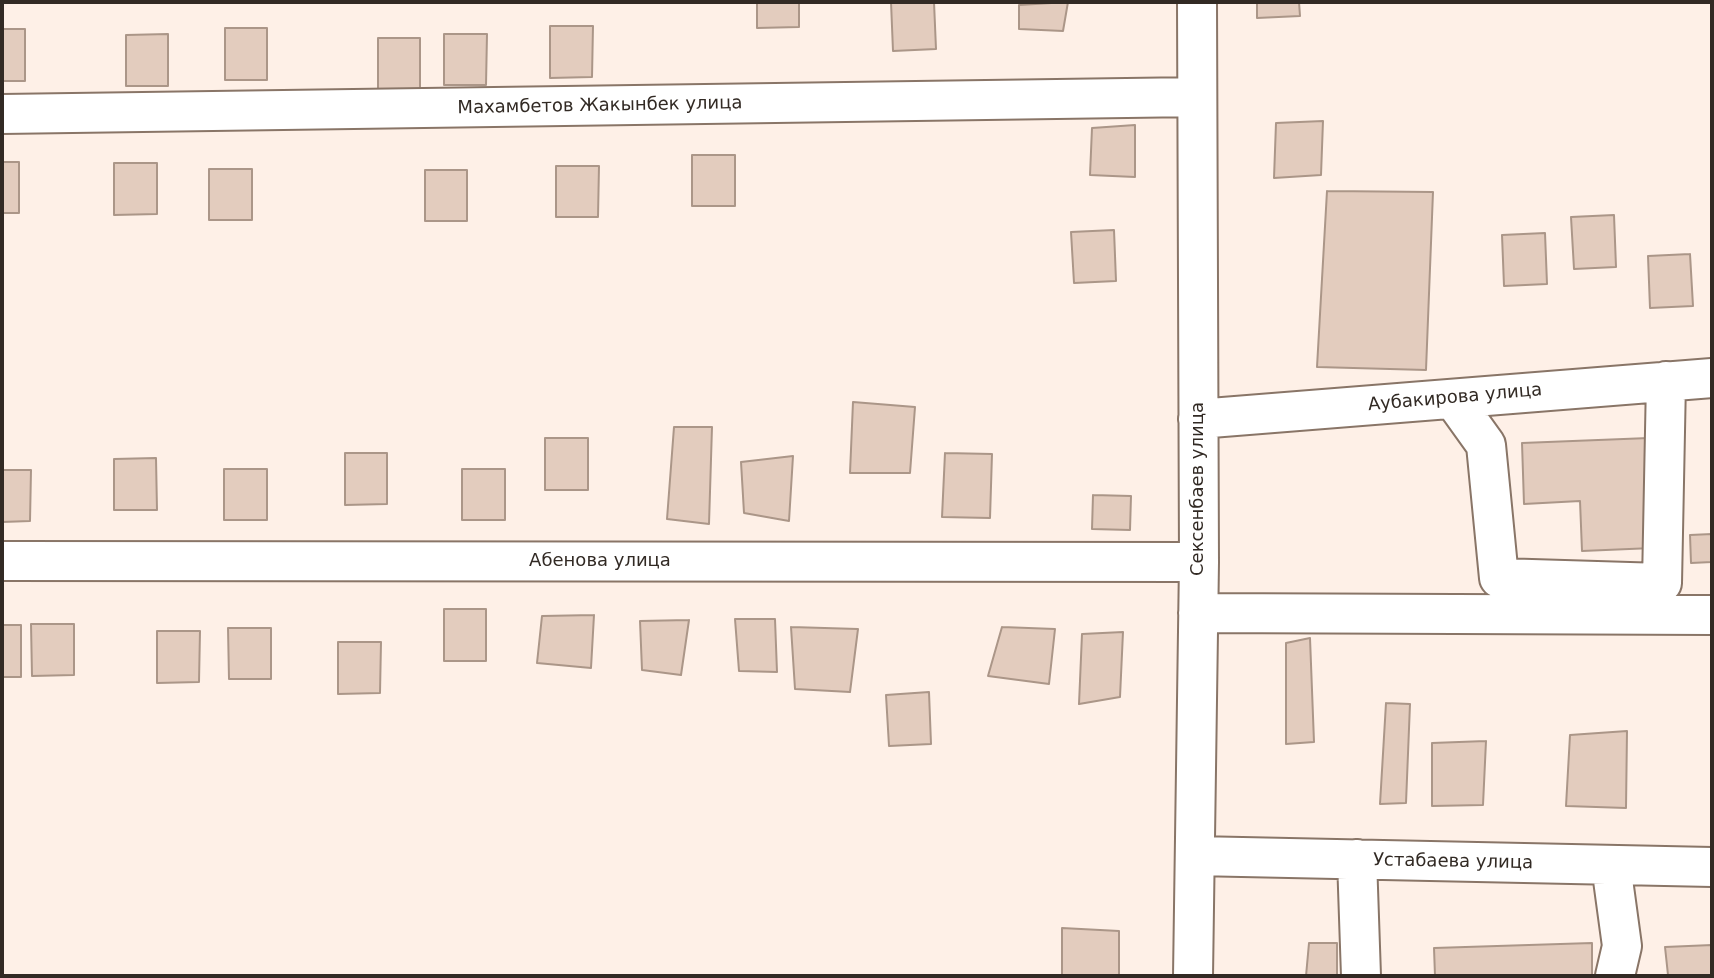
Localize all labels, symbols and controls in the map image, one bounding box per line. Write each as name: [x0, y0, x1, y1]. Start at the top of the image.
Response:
street label: Махамбетов Жакынбек улица: [457, 93, 743, 119]
street label: Аубакирова улица: [1367, 380, 1543, 416]
street label: Сексенбаев улица: [1187, 402, 1209, 576]
street label: Абенова улица: [529, 550, 671, 572]
street label: Устабаева улица: [1373, 850, 1533, 874]

